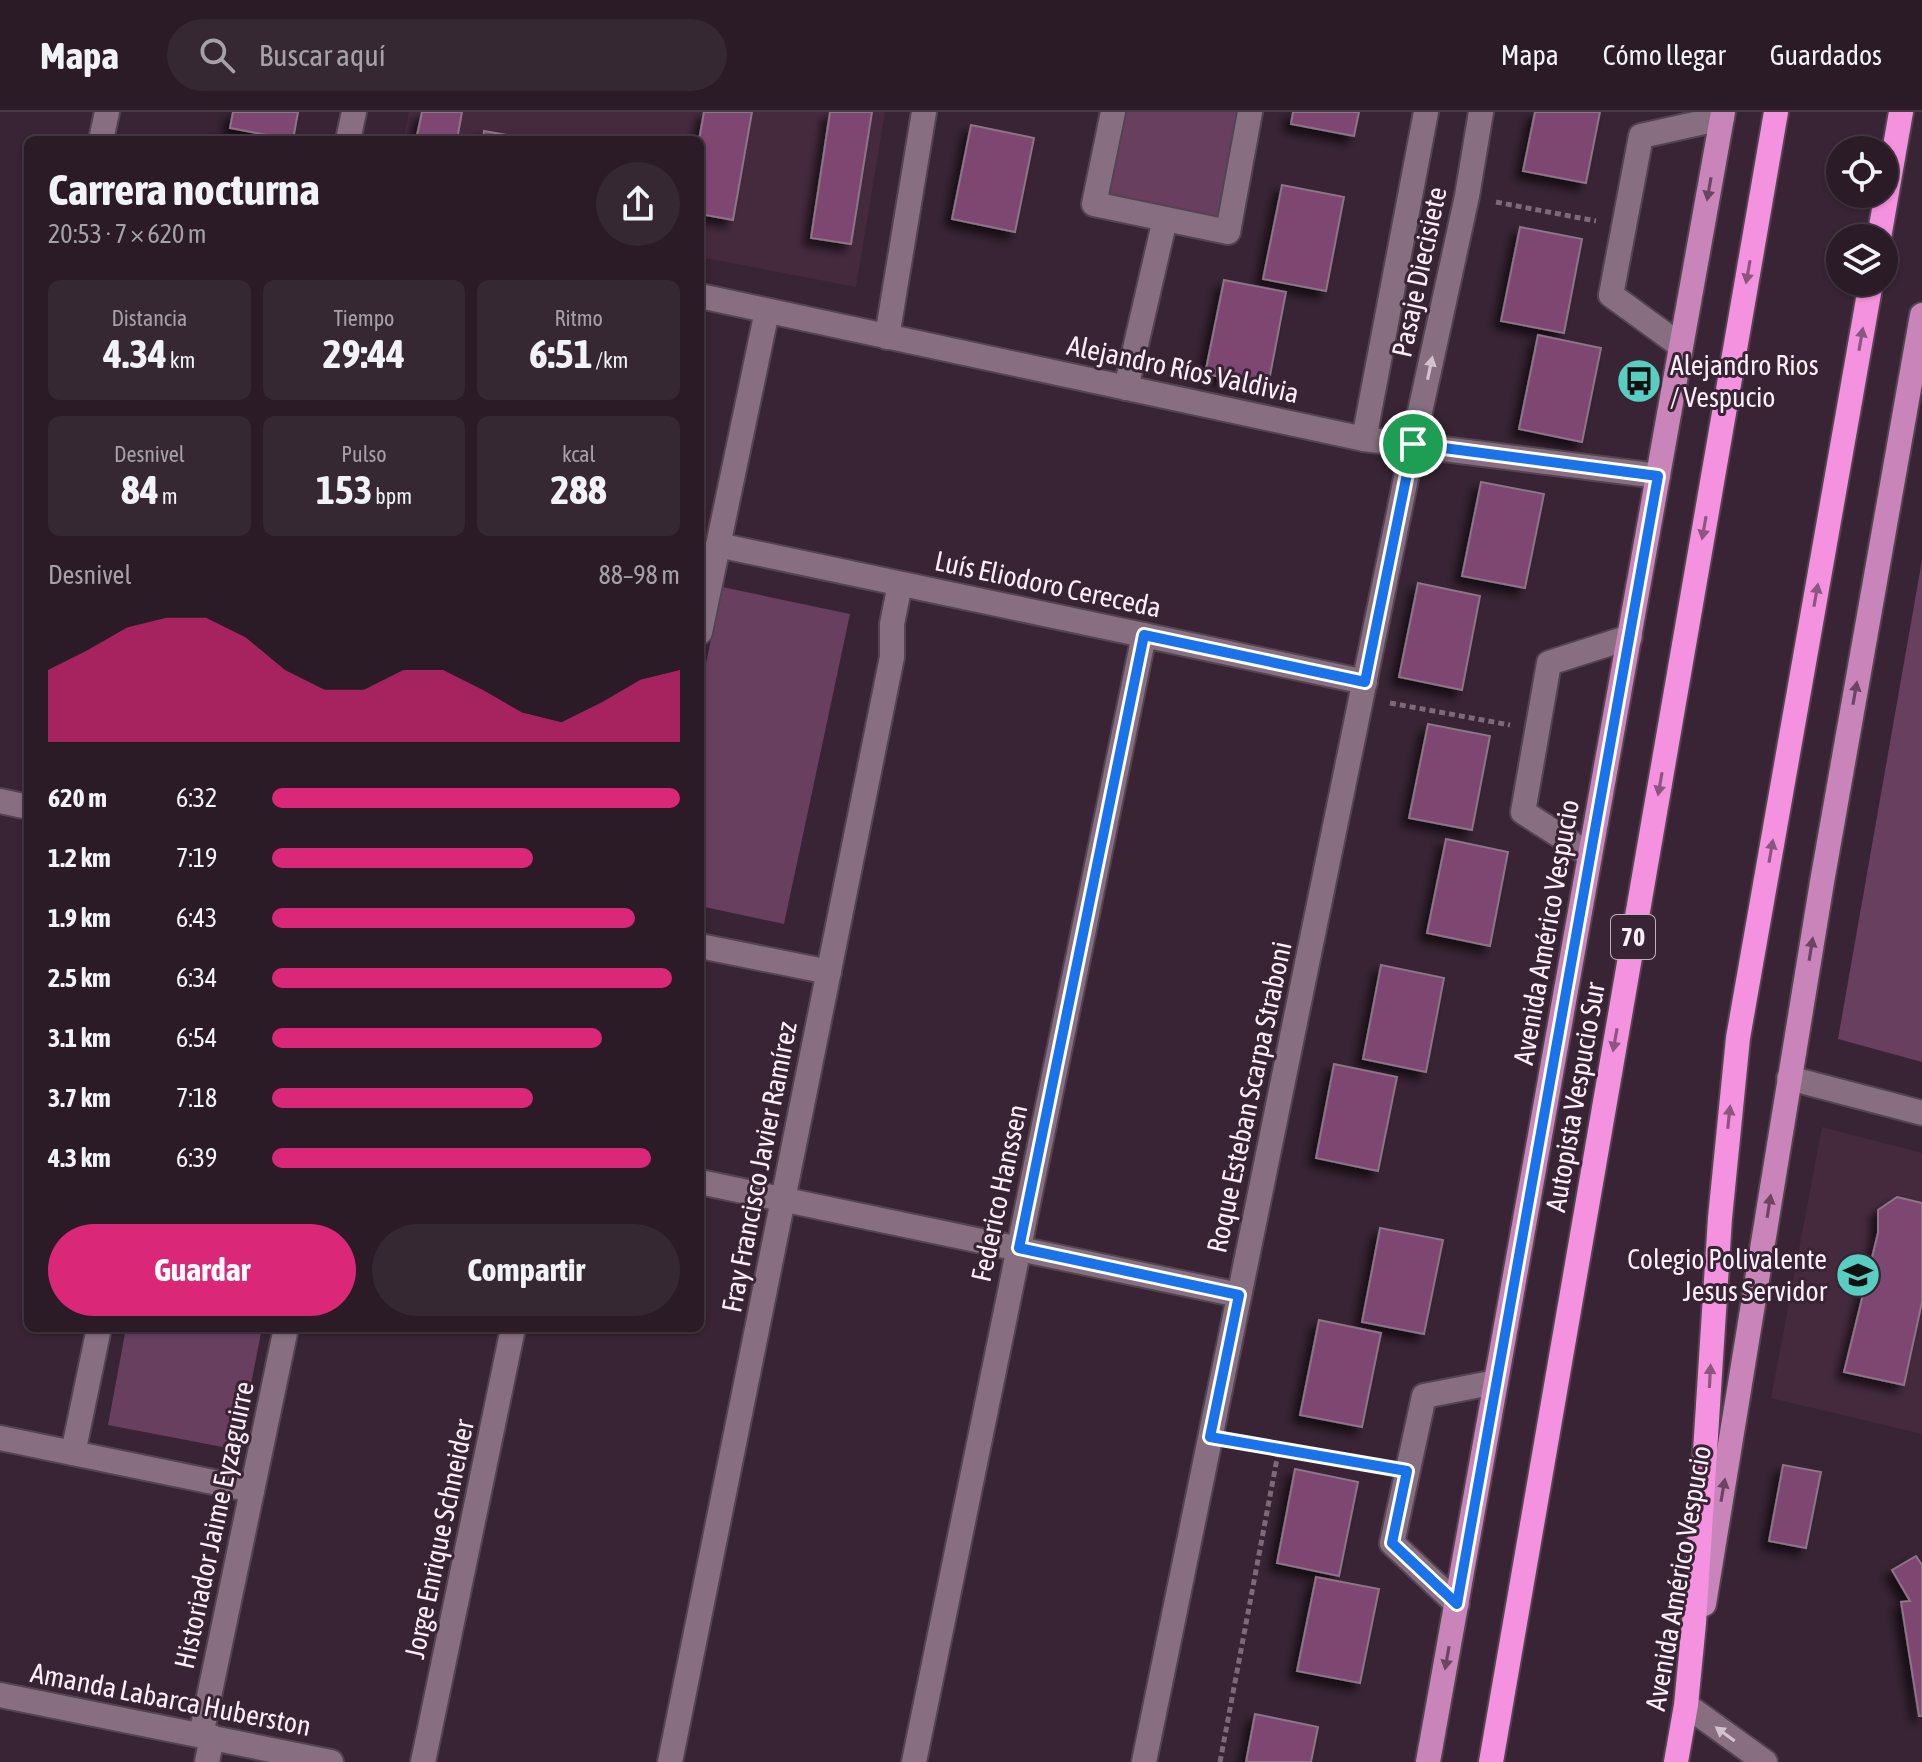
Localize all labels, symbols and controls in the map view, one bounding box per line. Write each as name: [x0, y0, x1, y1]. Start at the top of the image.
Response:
search box: [167, 19, 727, 91]
icon: search: [195, 33, 239, 77]
text: Mapa: [40, 34, 119, 77]
text: Buscar aquí: [259, 38, 386, 72]
text: Mapa: [1501, 39, 1559, 71]
text: Cómo llegar: [1603, 39, 1726, 71]
text: Guardados: [1770, 39, 1882, 71]
map controls: [1826, 136, 1898, 296]
button: locate: [1826, 136, 1898, 208]
button: share: [596, 162, 680, 246]
text: Carrera nocturna: [48, 164, 320, 214]
one-way arrow: [1703, 177, 1715, 202]
street label: Pasaje Diecisiete: [1385, 184, 1453, 360]
text: 20:53 · 7 × 620 m: [48, 219, 207, 249]
button: layers: [1826, 224, 1898, 296]
one-way arrow: [1741, 259, 1754, 284]
text: Distancia: [111, 305, 187, 331]
text: Tiempo: [334, 305, 394, 331]
text: Ritmo: [554, 305, 603, 331]
one-way arrow: [1856, 326, 1868, 351]
street label: Alejandro Ríos Valdivia: [1064, 329, 1302, 409]
text: 4.34: [103, 331, 167, 376]
text: 29:44: [323, 331, 405, 376]
text: 6:51: [529, 331, 592, 376]
text: km: [167, 347, 195, 373]
text: /km: [592, 347, 628, 373]
place label: Alejandro Rios / Vespucio: [1670, 349, 1819, 413]
one-way arrow: [1424, 355, 1437, 380]
bus stop icon: Alejandro Rios / Vespucio: [1615, 357, 1663, 405]
pin: [1379, 410, 1447, 478]
icon: arrive: [1391, 422, 1435, 466]
text: Desnivel: [114, 441, 185, 467]
text: Pulso: [341, 441, 387, 467]
text: kcal: [562, 441, 595, 467]
text: 84: [121, 467, 159, 512]
text: 153: [316, 467, 372, 512]
text: 288: [550, 467, 607, 512]
text: m: [159, 483, 178, 509]
text: bpm: [372, 483, 412, 509]
one-way arrow: [1697, 516, 1709, 541]
street label: Luís Eliodoro Cereceda: [932, 544, 1164, 624]
text: Desnivel: [48, 560, 131, 590]
text: 88–98 m: [598, 560, 680, 590]
one-way arrow: [1810, 582, 1822, 607]
one-way arrow: [1849, 680, 1862, 705]
one-way arrow: [1653, 772, 1665, 797]
text: 620 m: [48, 783, 107, 813]
text: 6:32: [176, 783, 217, 813]
street label: Avenida Américo Vespucio: [1507, 797, 1585, 1067]
one-way arrow: [1765, 838, 1777, 863]
text: 1.2 km: [48, 843, 111, 873]
text: 7:19: [176, 843, 217, 873]
text: 1.9 km: [48, 903, 111, 933]
text: 6:43: [176, 903, 217, 933]
road number: 70: [1611, 915, 1655, 959]
one-way arrow: [1805, 937, 1817, 962]
street label: Roque Esteban Scarpa Straboni: [1200, 939, 1298, 1255]
text: 2.5 km: [48, 963, 111, 993]
text: 6:34: [176, 963, 217, 993]
street label: Autopista Vespucio Sur: [1539, 979, 1611, 1214]
street label: Fray Francisco Javier Ramírez: [715, 1019, 803, 1315]
text: 3.1 km: [48, 1023, 111, 1053]
text: 6:54: [176, 1023, 217, 1053]
one-way arrow: [1609, 1028, 1621, 1053]
text: 3.7 km: [48, 1083, 111, 1113]
text: 7:18: [176, 1083, 217, 1113]
street label: Federico Hanssen: [965, 1102, 1033, 1284]
one-way arrow: [1723, 1104, 1736, 1129]
text: 4.3 km: [48, 1143, 111, 1173]
text: 6:39: [176, 1143, 217, 1173]
one-way arrow: [1763, 1193, 1776, 1218]
button: Guardar: [48, 1224, 356, 1316]
button: Compartir: [372, 1224, 680, 1316]
place label: Colegio Polivalente Jesus Servidor: [1627, 1243, 1828, 1307]
school or university icon: Colegio Polivalente Jesus Servidor: [1834, 1251, 1882, 1299]
one-way arrow: [1704, 1363, 1717, 1388]
street label: Historiador Jaime Eyzaguirre: [168, 1379, 260, 1671]
street label: Jorge Enrique Schneider: [398, 1416, 480, 1662]
street label: Avenida Américo Vespucio: [1639, 1443, 1717, 1713]
one-way arrow: [1718, 1478, 1730, 1503]
one-way arrow: [1441, 1645, 1453, 1670]
street label: Amanda Labarca Huberston: [28, 1656, 314, 1742]
one-way arrow: [1715, 1726, 1736, 1742]

